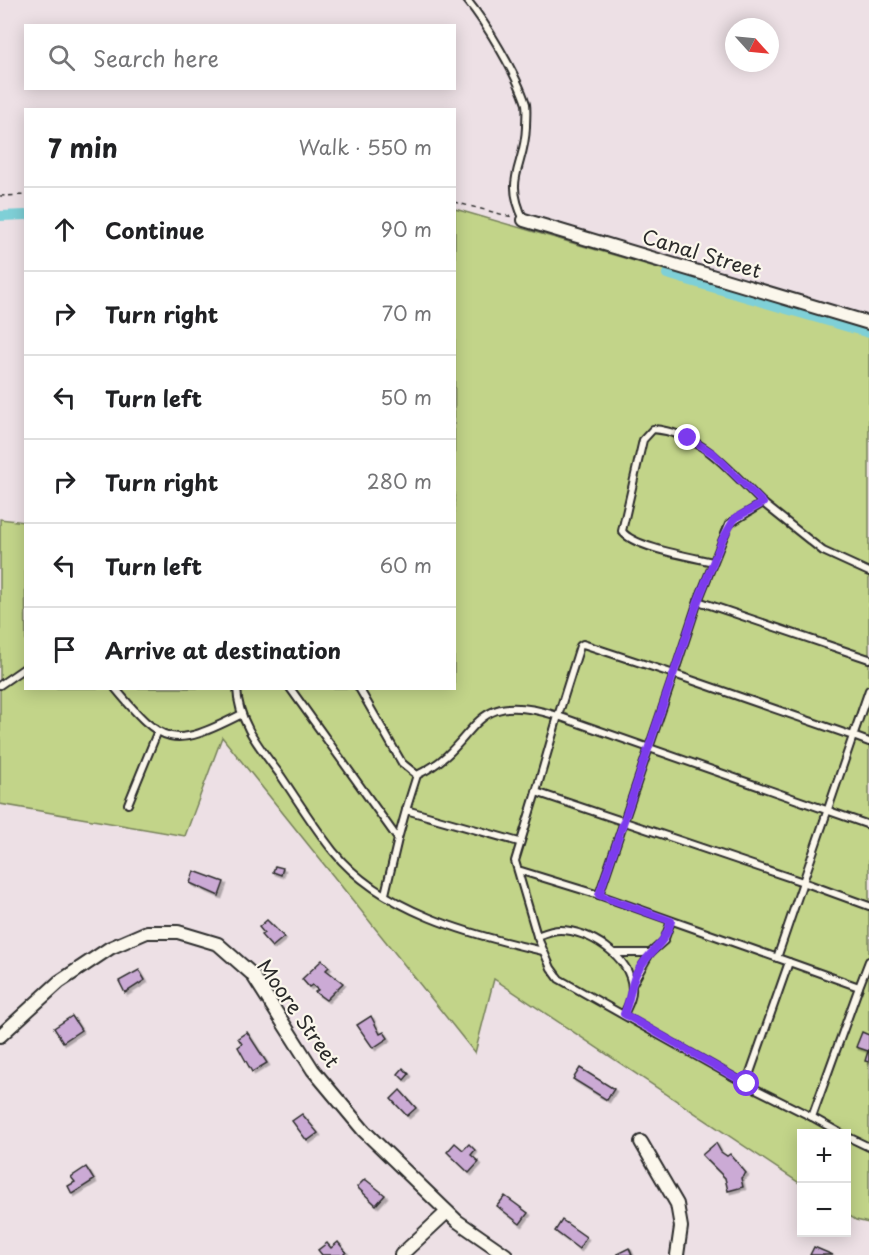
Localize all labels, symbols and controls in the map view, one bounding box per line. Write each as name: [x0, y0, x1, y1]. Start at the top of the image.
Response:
north arrow: [725, 18, 779, 72]
search box: [24, 24, 456, 90]
icon: search: [45, 41, 78, 74]
text: Search here: [93, 41, 219, 74]
text: 7 min: [48, 128, 118, 167]
text: Walk · 550 m: [299, 132, 432, 162]
icon: ahead: [48, 213, 81, 246]
text: Continue: [105, 213, 204, 246]
text: 90 m: [381, 214, 432, 244]
street label: Canal Street: [639, 221, 765, 285]
icon: right: [48, 297, 81, 330]
text: Turn right: [105, 297, 218, 330]
text: 70 m: [382, 298, 432, 328]
icon: left: [48, 381, 81, 414]
text: Turn left: [105, 381, 202, 414]
text: 50 m: [380, 382, 432, 412]
route end: [674, 424, 700, 450]
icon: right: [48, 465, 81, 498]
text: Turn right: [105, 465, 218, 498]
text: 280 m: [367, 466, 432, 496]
icon: left: [48, 549, 81, 582]
text: Turn left: [105, 549, 202, 582]
text: 60 m: [380, 550, 432, 580]
icon: arrive: [48, 633, 81, 666]
text: Arrive at destination: [105, 633, 341, 666]
street label: Moore Street: [250, 953, 348, 1073]
route start: [733, 1070, 759, 1096]
map controls: [797, 1129, 851, 1237]
button: +: [797, 1129, 851, 1183]
button: −: [797, 1183, 851, 1237]

